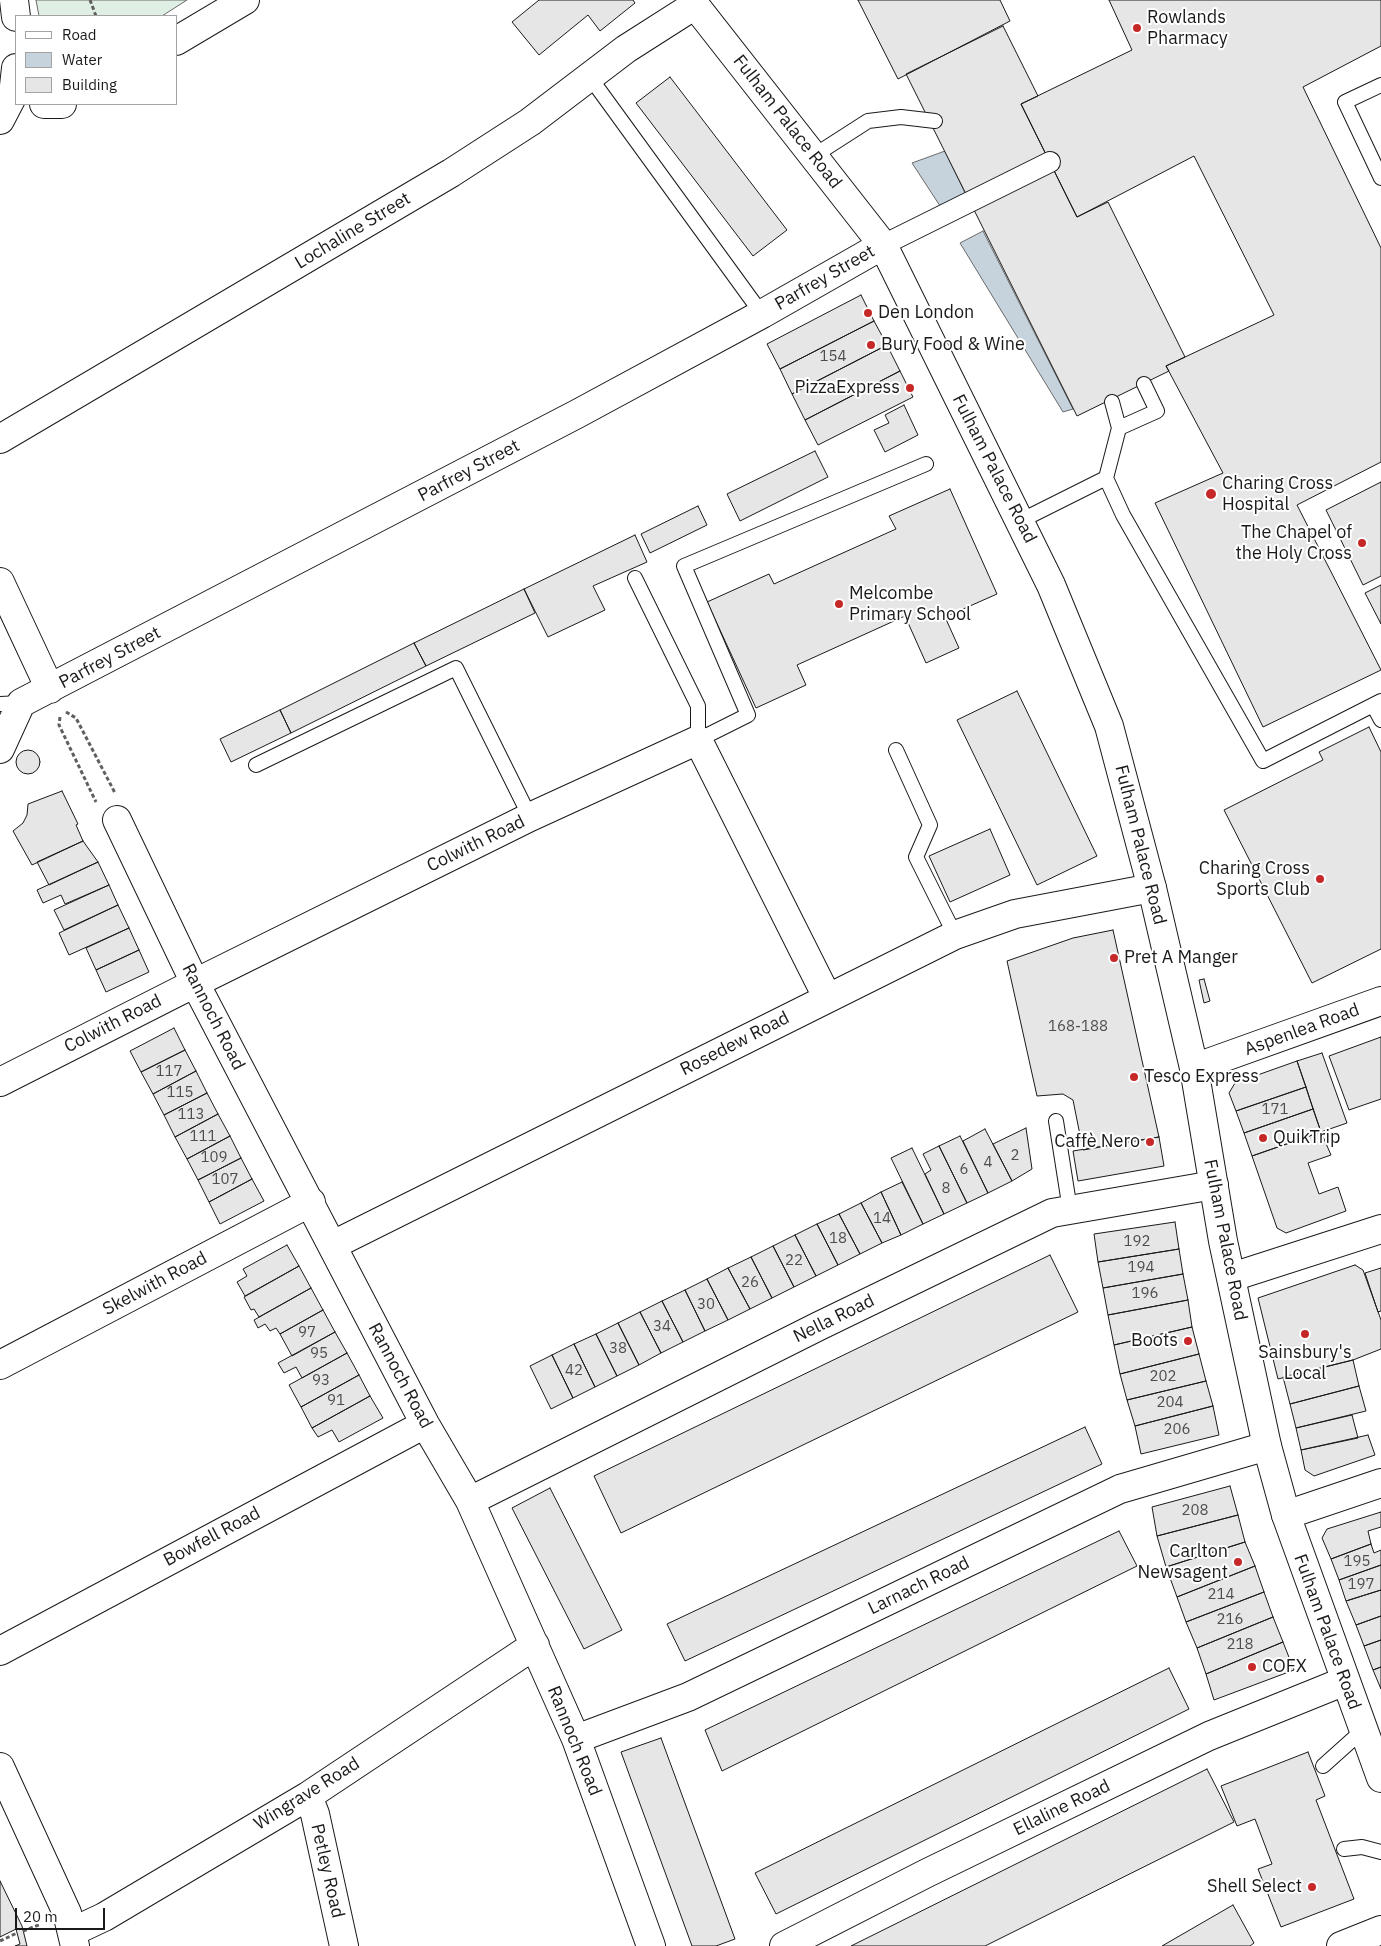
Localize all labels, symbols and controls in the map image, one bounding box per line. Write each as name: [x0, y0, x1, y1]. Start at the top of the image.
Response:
place label: Rowlands Pharmacy: [1147, 7, 1228, 50]
legend: [15, 15, 178, 105]
marker: Rowlands Pharmacy: [1131, 22, 1143, 34]
text: Road: [62, 25, 97, 44]
text: Water: [62, 50, 102, 69]
street label: Fulham Palace Road: [728, 51, 846, 193]
text: Building: [62, 75, 117, 94]
street label: Lochaline Street: [291, 188, 415, 274]
street label: Parfrey Street: [771, 241, 879, 315]
place label: Den London: [878, 302, 974, 324]
marker: Den London: [862, 307, 874, 319]
place label: Bury Food & Wine: [881, 334, 1025, 356]
marker: Bury Food & Wine: [865, 339, 877, 351]
house number: 154: [820, 348, 846, 366]
place label: PizzaExpress: [794, 377, 900, 399]
marker: PizzaExpress: [904, 382, 916, 394]
street label: Fulham Palace Road: [947, 391, 1041, 547]
street label: Parfrey Street: [415, 435, 523, 507]
place label: Charing Cross Hospital: [1222, 473, 1333, 516]
marker: Charing Cross Hospital: [1204, 487, 1218, 501]
place label: The Chapel of the Holy Cross: [1235, 522, 1352, 564]
marker: The Chapel of the Holy Cross: [1356, 537, 1368, 549]
place label: Melcombe Primary School: [849, 583, 971, 626]
marker: Melcombe Primary School: [833, 598, 845, 610]
street label: Parfrey Street: [56, 622, 164, 694]
street label: Fulham Palace Road: [1110, 763, 1170, 927]
street label: Colwith Road: [423, 811, 529, 877]
place label: Charing Cross Sports Club: [1199, 858, 1310, 901]
marker: Charing Cross Sports Club: [1314, 873, 1326, 885]
place label: Pret A Manger: [1124, 947, 1238, 969]
marker: Pret A Manger: [1108, 952, 1120, 964]
street label: Rannoch Road: [177, 960, 249, 1074]
street label: Colwith Road: [61, 990, 165, 1058]
street label: Aspenlea Road: [1242, 999, 1362, 1061]
street label: Rosedew Road: [677, 1007, 793, 1081]
house number: 168-188: [1048, 1018, 1108, 1036]
house number: 117: [156, 1063, 182, 1081]
place label: Tesco Express: [1144, 1066, 1259, 1088]
marker: Tesco Express: [1128, 1071, 1140, 1083]
house number: 115: [167, 1084, 193, 1102]
house number: 171: [1262, 1101, 1288, 1119]
house number: 113: [178, 1106, 204, 1124]
place label: QuikTrip: [1273, 1127, 1340, 1149]
house number: 111: [190, 1128, 216, 1146]
place label: Caffè Nero: [1054, 1131, 1140, 1153]
marker: QuikTrip: [1257, 1132, 1269, 1144]
marker: Caffè Nero: [1144, 1136, 1156, 1148]
house number: 2: [1011, 1147, 1019, 1165]
house number: 109: [201, 1149, 227, 1167]
house number: 4: [984, 1154, 992, 1172]
street label: Fulham Palace Road: [1199, 1158, 1251, 1322]
house number: 6: [960, 1161, 968, 1179]
house number: 107: [212, 1171, 238, 1189]
house number: 8: [942, 1180, 950, 1198]
house number: 14: [873, 1210, 891, 1228]
house number: 18: [829, 1230, 847, 1248]
house number: 192: [1124, 1233, 1150, 1251]
street label: Skelwith Road: [99, 1248, 211, 1320]
house number: 22: [785, 1252, 803, 1270]
house number: 194: [1128, 1259, 1154, 1277]
house number: 26: [741, 1274, 759, 1292]
house number: 196: [1132, 1285, 1158, 1303]
street label: Nella Road: [790, 1290, 878, 1348]
house number: 30: [697, 1296, 715, 1314]
house number: 34: [653, 1318, 671, 1336]
street label: Rannoch Road: [363, 1320, 437, 1432]
house number: 97: [298, 1324, 316, 1342]
marker: Sainsbury's Local: [1299, 1328, 1311, 1340]
place label: Boots: [1131, 1330, 1178, 1352]
marker: Boots: [1182, 1335, 1194, 1347]
house number: 38: [609, 1340, 627, 1358]
place label: Sainsbury's Local: [1258, 1342, 1352, 1385]
house number: 95: [310, 1345, 328, 1363]
house number: 42: [565, 1362, 583, 1380]
house number: 202: [1150, 1368, 1176, 1386]
house number: 93: [312, 1372, 330, 1390]
house number: 91: [327, 1392, 345, 1410]
house number: 204: [1157, 1394, 1183, 1412]
house number: 206: [1164, 1421, 1190, 1439]
street label: Bowfell Road: [160, 1502, 264, 1572]
house number: 208: [1182, 1502, 1208, 1520]
place label: Carlton Newsagent: [1137, 1541, 1228, 1584]
street label: Fulham Palace Road: [1289, 1551, 1365, 1713]
street label: Larnach Road: [865, 1552, 973, 1620]
house number: 195: [1344, 1553, 1370, 1571]
marker: Carlton Newsagent: [1232, 1556, 1244, 1568]
house number: 197: [1348, 1576, 1374, 1594]
house number: 214: [1208, 1586, 1234, 1604]
house number: 216: [1217, 1611, 1243, 1629]
house number: 218: [1227, 1636, 1253, 1654]
place label: COFX: [1262, 1656, 1307, 1678]
marker: COFX: [1246, 1661, 1258, 1673]
street label: Rannoch Road: [542, 1683, 606, 1799]
street label: Wingrave Road: [250, 1753, 364, 1835]
street label: Ellaline Road: [1010, 1775, 1114, 1841]
street label: Petley Road: [306, 1822, 348, 1920]
place label: Shell Select: [1207, 1876, 1302, 1898]
marker: Shell Select: [1306, 1881, 1318, 1893]
scale bar: [18, 1898, 108, 1930]
text: 20 m: [23, 1907, 58, 1926]

